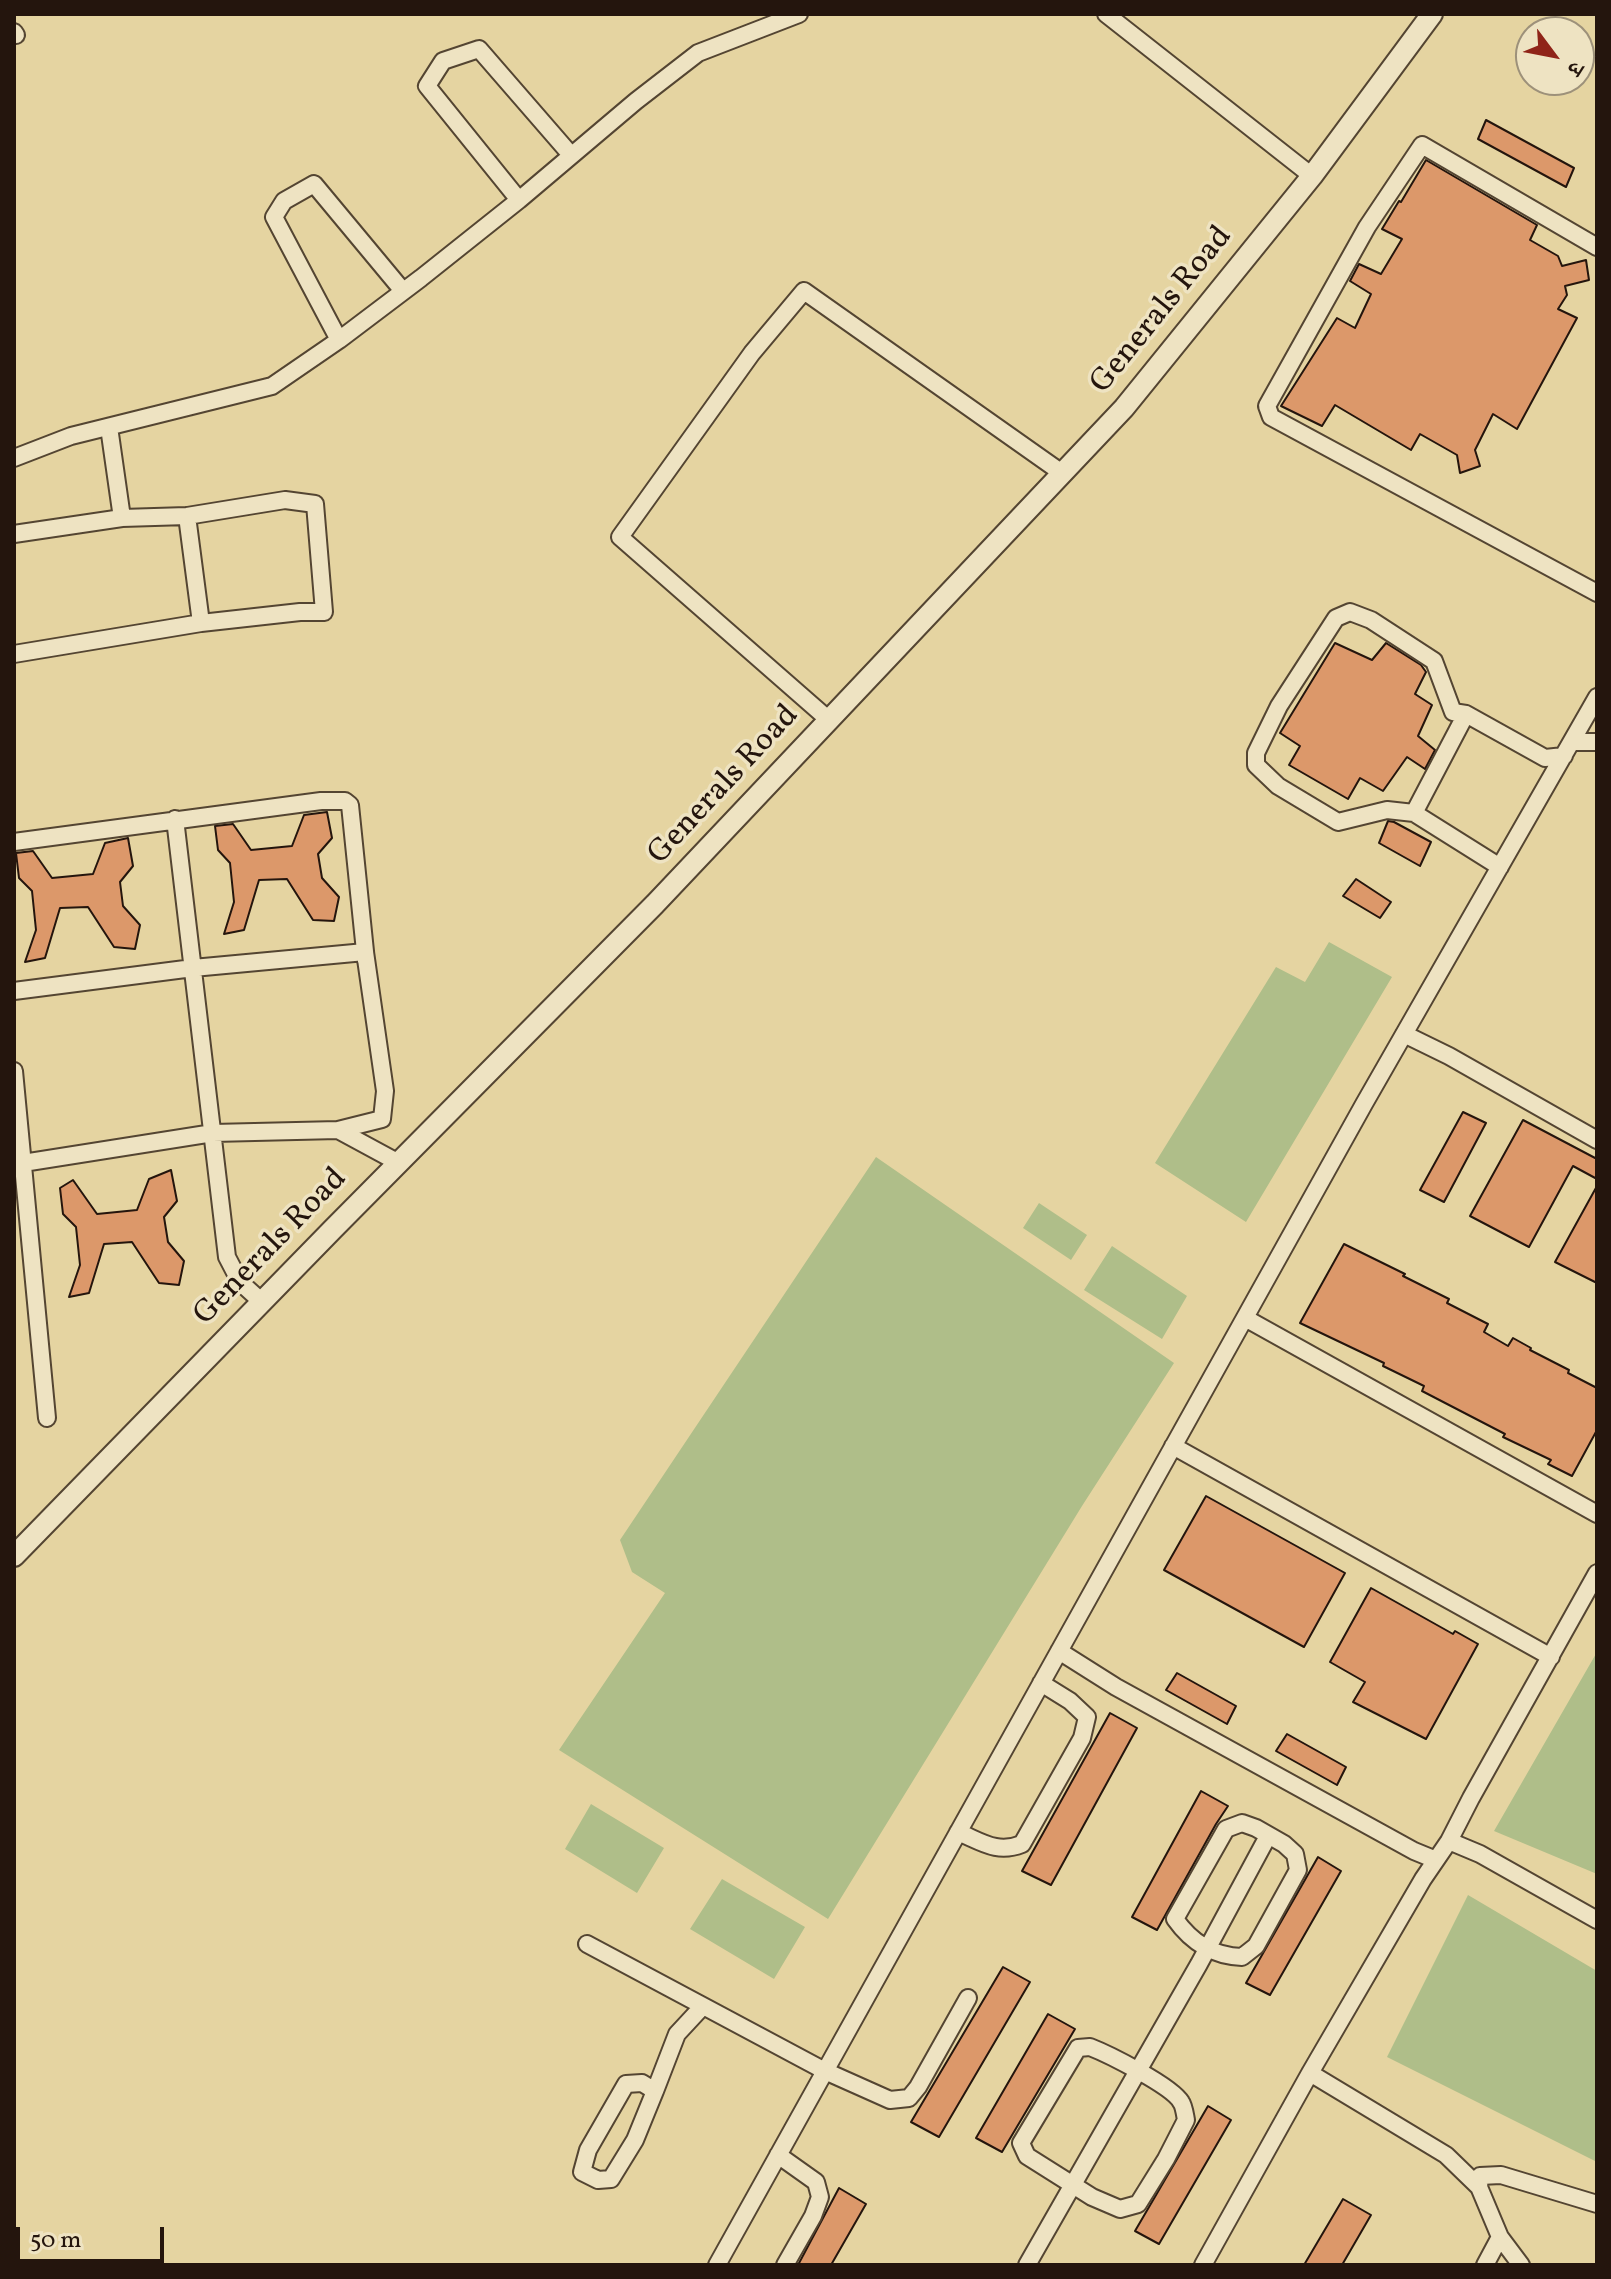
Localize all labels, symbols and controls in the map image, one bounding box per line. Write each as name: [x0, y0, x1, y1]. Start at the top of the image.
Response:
north arrow: [1515, 16, 1595, 96]
text: उ: [1558, 55, 1590, 81]
street label: Generals Road: [1084, 220, 1242, 402]
street label: Generals Road: [641, 698, 809, 874]
street label: Generals Road: [187, 1161, 357, 1335]
scale bar: [20, 2211, 168, 2261]
text: 50 m: [30, 2224, 82, 2258]

